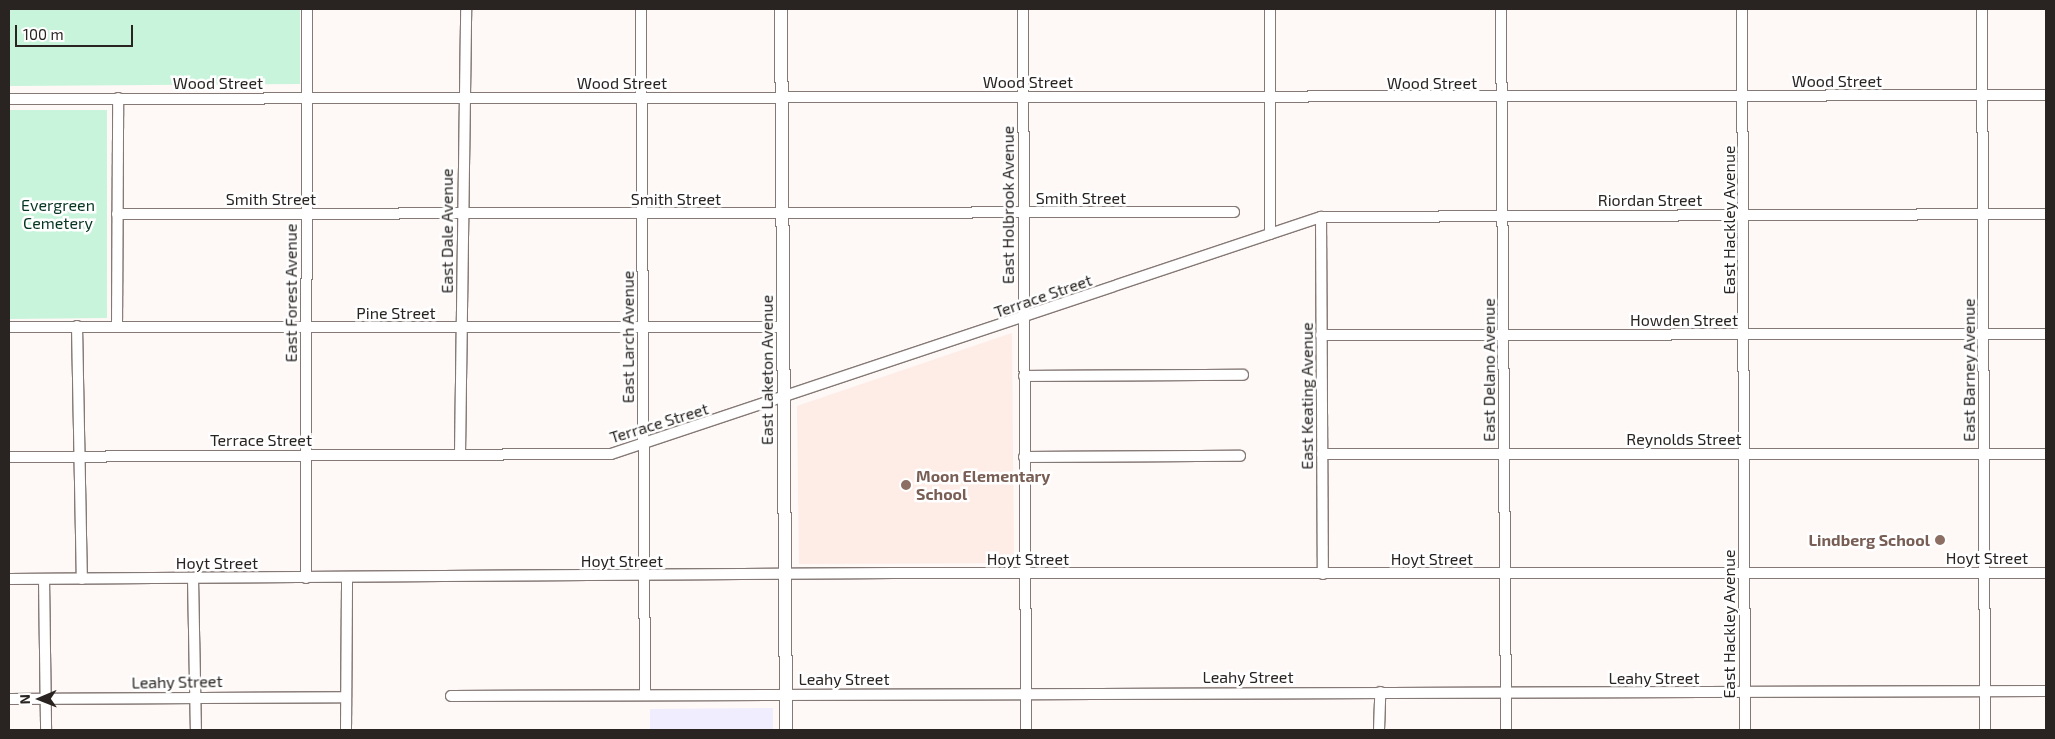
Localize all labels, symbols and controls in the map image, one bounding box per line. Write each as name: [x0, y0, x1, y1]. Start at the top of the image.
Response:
scale bar: [18, 15, 135, 47]
text: 100 m: [23, 25, 64, 43]
street label: Wood Street: [1792, 71, 1882, 91]
street label: Wood Street: [983, 72, 1073, 92]
street label: Wood Street: [173, 73, 263, 93]
street label: Wood Street: [577, 73, 667, 93]
street label: Wood Street: [1387, 73, 1477, 93]
street label: East Holbrook Avenue: [998, 126, 1018, 284]
street label: East Hackley Avenue: [1719, 145, 1739, 295]
street label: East Dale Avenue: [437, 168, 457, 294]
street label: Smith Street: [1036, 188, 1126, 208]
street label: Smith Street: [226, 189, 316, 209]
street label: Smith Street: [631, 189, 721, 209]
street label: Riordan Street: [1598, 190, 1702, 210]
park label: Evergreen Cemetery: [21, 195, 95, 233]
street label: East Forest Avenue: [281, 223, 301, 363]
street label: East Larch Avenue: [618, 270, 638, 404]
street label: Terrace Street: [992, 270, 1094, 322]
street label: East Laketon Avenue: [757, 295, 777, 445]
street label: East Delano Avenue: [1479, 298, 1499, 442]
street label: East Barney Avenue: [1959, 298, 1979, 442]
street label: Pine Street: [356, 303, 436, 323]
street label: Howden Street: [1630, 310, 1738, 330]
street label: East Keating Avenue: [1297, 322, 1317, 470]
street label: Terrace Street: [607, 399, 711, 447]
street label: Reynolds Street: [1626, 429, 1742, 449]
street label: Terrace Street: [210, 430, 312, 450]
place label: Moon Elementary School: [916, 466, 1050, 504]
marker: Moon Elementary School: [900, 479, 912, 491]
place label: Lindberg School: [1808, 530, 1930, 550]
marker: Lindberg School: [1934, 534, 1946, 546]
street label: Hoyt Street: [1946, 548, 2028, 568]
street label: Hoyt Street: [987, 549, 1069, 569]
street label: Hoyt Street: [1391, 549, 1473, 569]
street label: East Hackley Avenue: [1719, 549, 1739, 699]
street label: Hoyt Street: [581, 551, 663, 571]
street label: Hoyt Street: [176, 553, 258, 573]
street label: Leahy Street: [1202, 667, 1294, 687]
street label: Leahy Street: [1608, 668, 1700, 688]
street label: Leahy Street: [798, 669, 890, 689]
street label: Leahy Street: [131, 672, 223, 692]
north arrow: [15, 674, 65, 724]
text: N: [16, 694, 33, 704]

